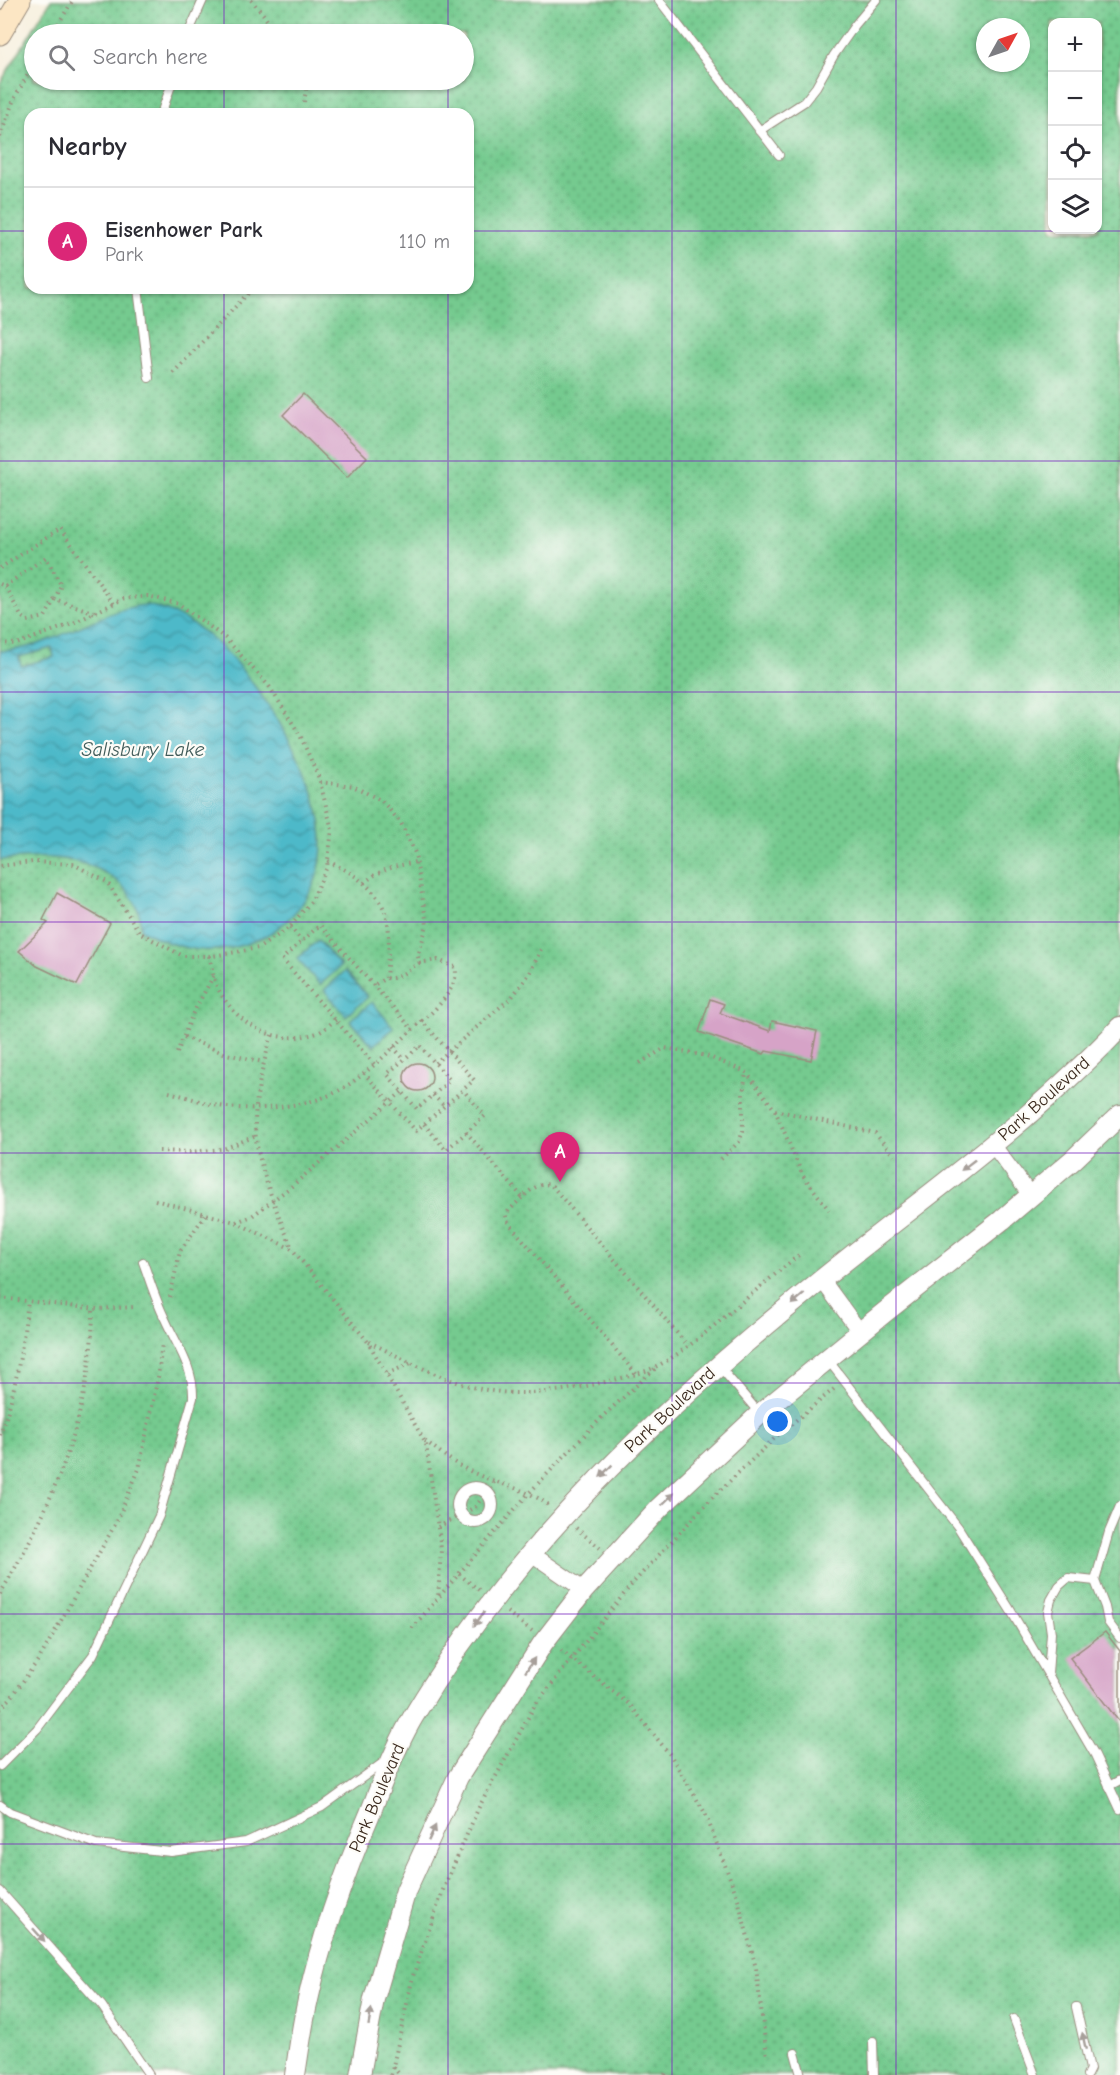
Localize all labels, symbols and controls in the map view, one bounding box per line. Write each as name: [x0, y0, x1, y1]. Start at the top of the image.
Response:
north arrow: [976, 18, 1030, 72]
map controls: [1048, 18, 1102, 234]
button: +: [1048, 18, 1102, 72]
search box: [24, 24, 474, 90]
icon: search: [45, 41, 78, 74]
text: Search here: [93, 44, 208, 70]
button: −: [1048, 72, 1102, 126]
button: locate: [1048, 126, 1102, 180]
text: Nearby: [48, 132, 127, 162]
button: layers: [1048, 180, 1102, 234]
text: Eisenhower Park: [105, 217, 263, 243]
text: A: [62, 230, 73, 253]
text: 110 m: [399, 230, 450, 253]
text: Park: [105, 243, 143, 266]
water label: Salisbury Lake: [81, 738, 205, 761]
street label: Park Boulevard: [994, 1052, 1094, 1146]
pin: A: [540, 1132, 580, 1182]
one-way arrow: [960, 1159, 976, 1171]
one-way arrow: [791, 1292, 806, 1305]
street label: Park Boulevard: [620, 1363, 720, 1457]
your location: [763, 1407, 792, 1436]
one-way arrow: [600, 1463, 614, 1477]
one-way arrow: [660, 1493, 674, 1507]
one-way arrow: [473, 1610, 485, 1626]
one-way arrow: [524, 1657, 535, 1673]
street label: Park Boulevard: [345, 1741, 409, 1855]
one-way arrow: [427, 1824, 437, 1842]
one-way arrow: [32, 1927, 46, 1942]
one-way arrow: [366, 2008, 375, 2027]
one-way arrow: [1079, 2032, 1088, 2051]

